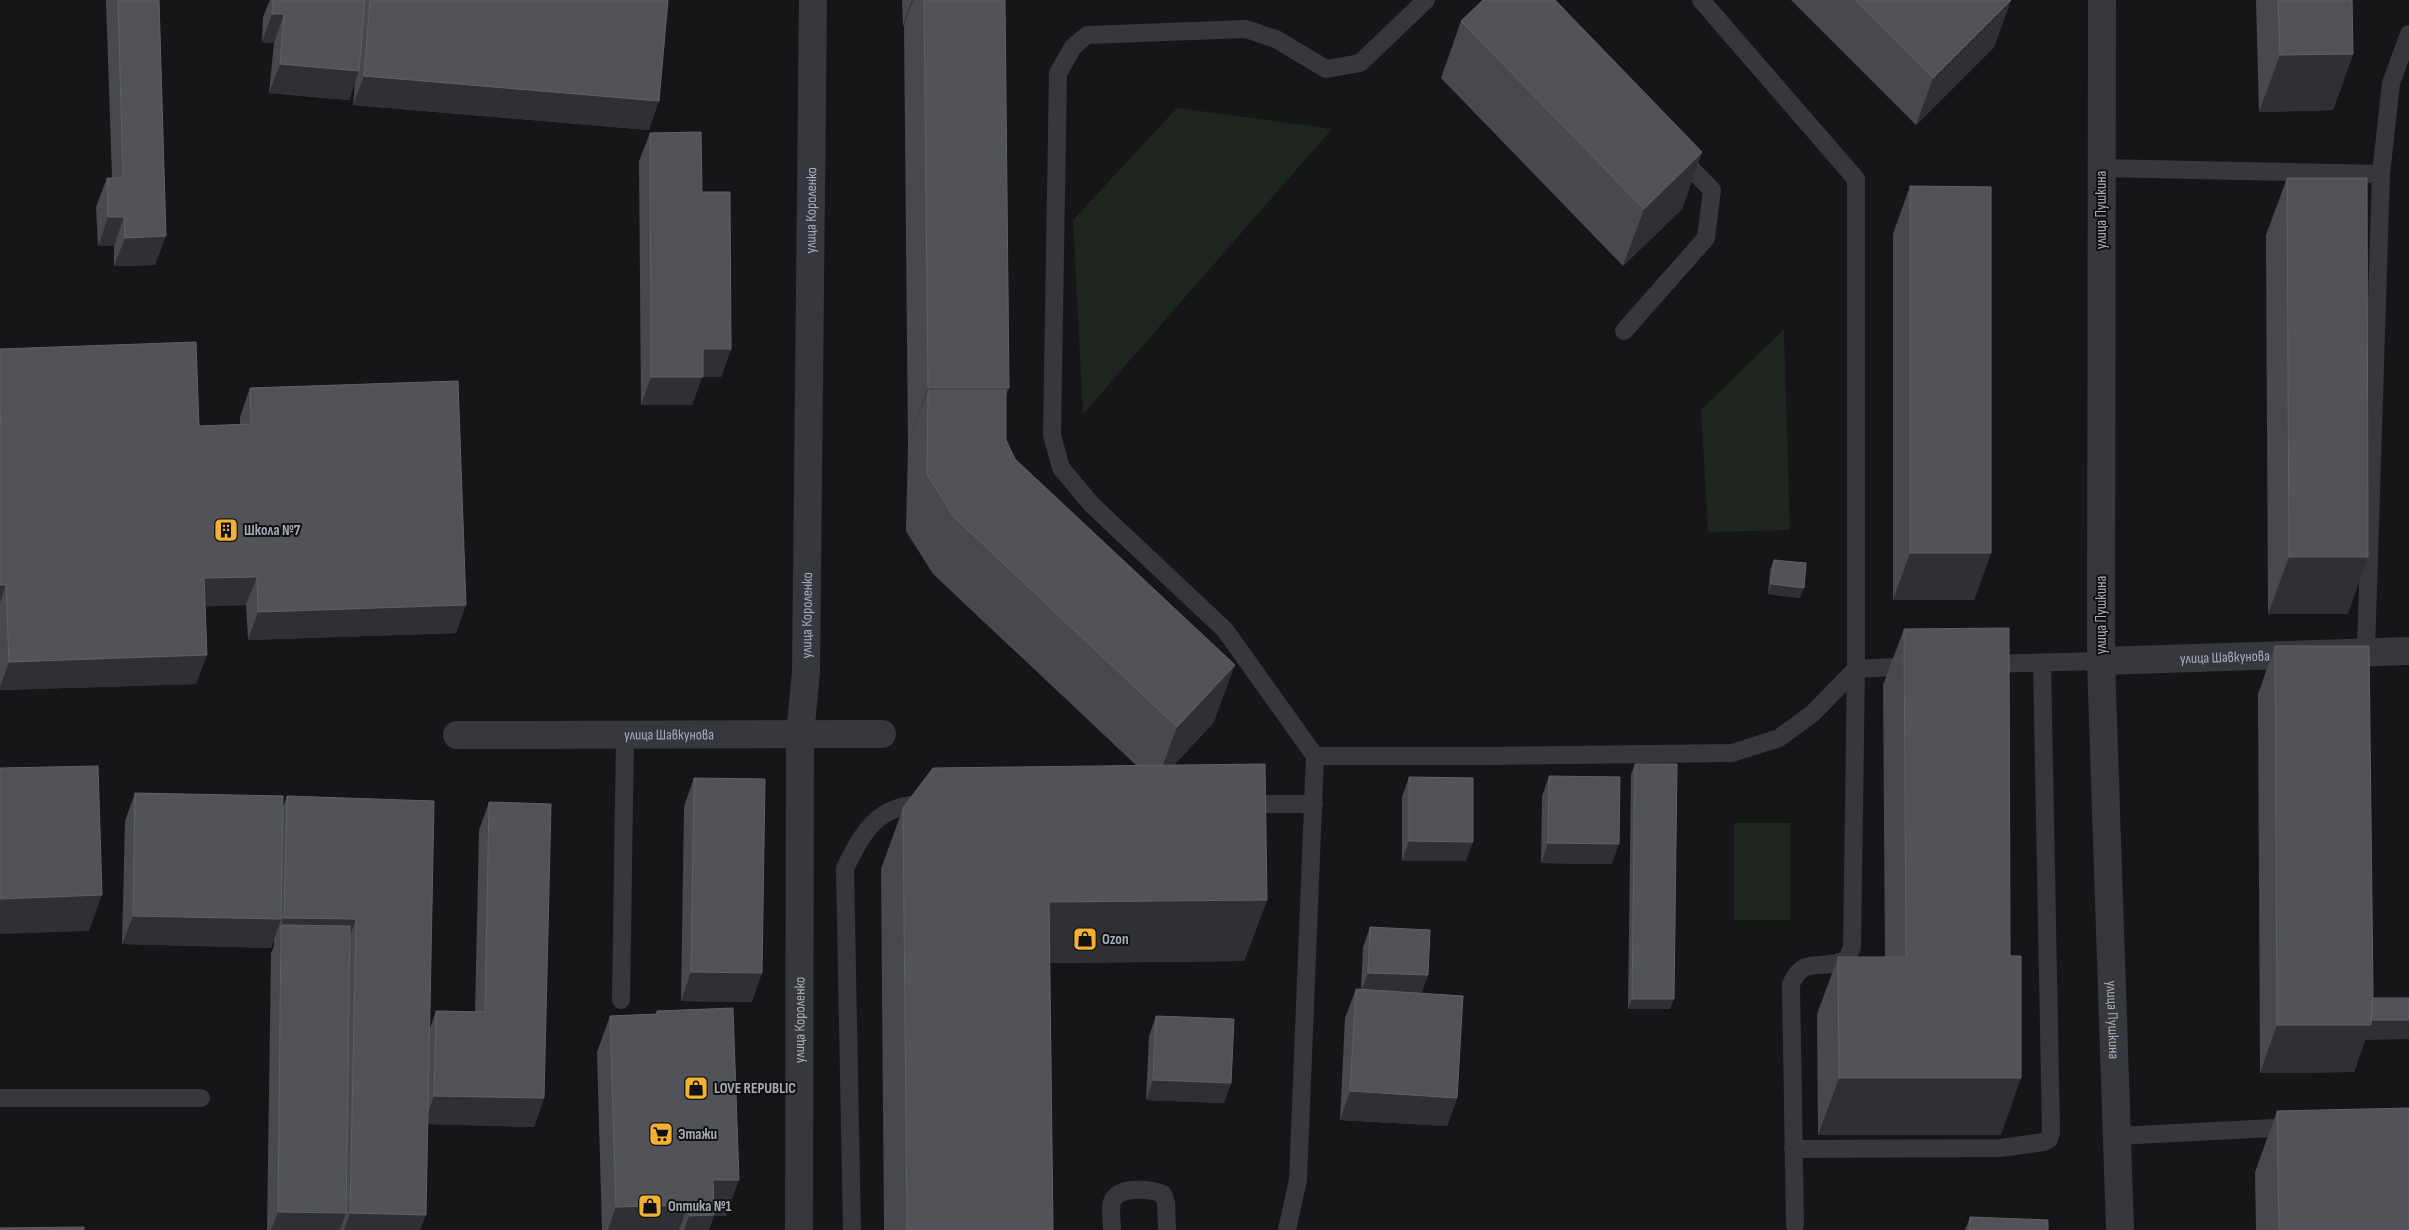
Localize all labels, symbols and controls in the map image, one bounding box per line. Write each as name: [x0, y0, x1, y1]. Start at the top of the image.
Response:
street label: улица Короленко: [801, 167, 821, 254]
street label: улица Пушкина: [2092, 171, 2111, 249]
building icon: Школа №7: [213, 517, 239, 543]
place label: Школа №7: [244, 521, 301, 540]
street label: улица Короленко: [797, 572, 817, 659]
street label: улица Пушкина: [2092, 576, 2111, 654]
street label: улица Шавкунова: [2180, 646, 2270, 668]
street label: улица Шавкунова: [624, 725, 714, 744]
shop icon: Ozon: [1072, 926, 1098, 952]
place label: Ozon: [1102, 930, 1129, 949]
street label: улица Короленко: [790, 977, 809, 1063]
street label: улица Пушкина: [2102, 980, 2124, 1060]
shop icon: LOVE REPUBLIC: [683, 1075, 709, 1101]
place label: LOVE REPUBLIC: [714, 1079, 796, 1098]
supermarket icon: Этажи: [648, 1121, 674, 1147]
place label: Этажи: [678, 1125, 717, 1144]
shop icon: Оптика №1: [637, 1193, 663, 1219]
place label: Оптика №1: [668, 1197, 732, 1216]

